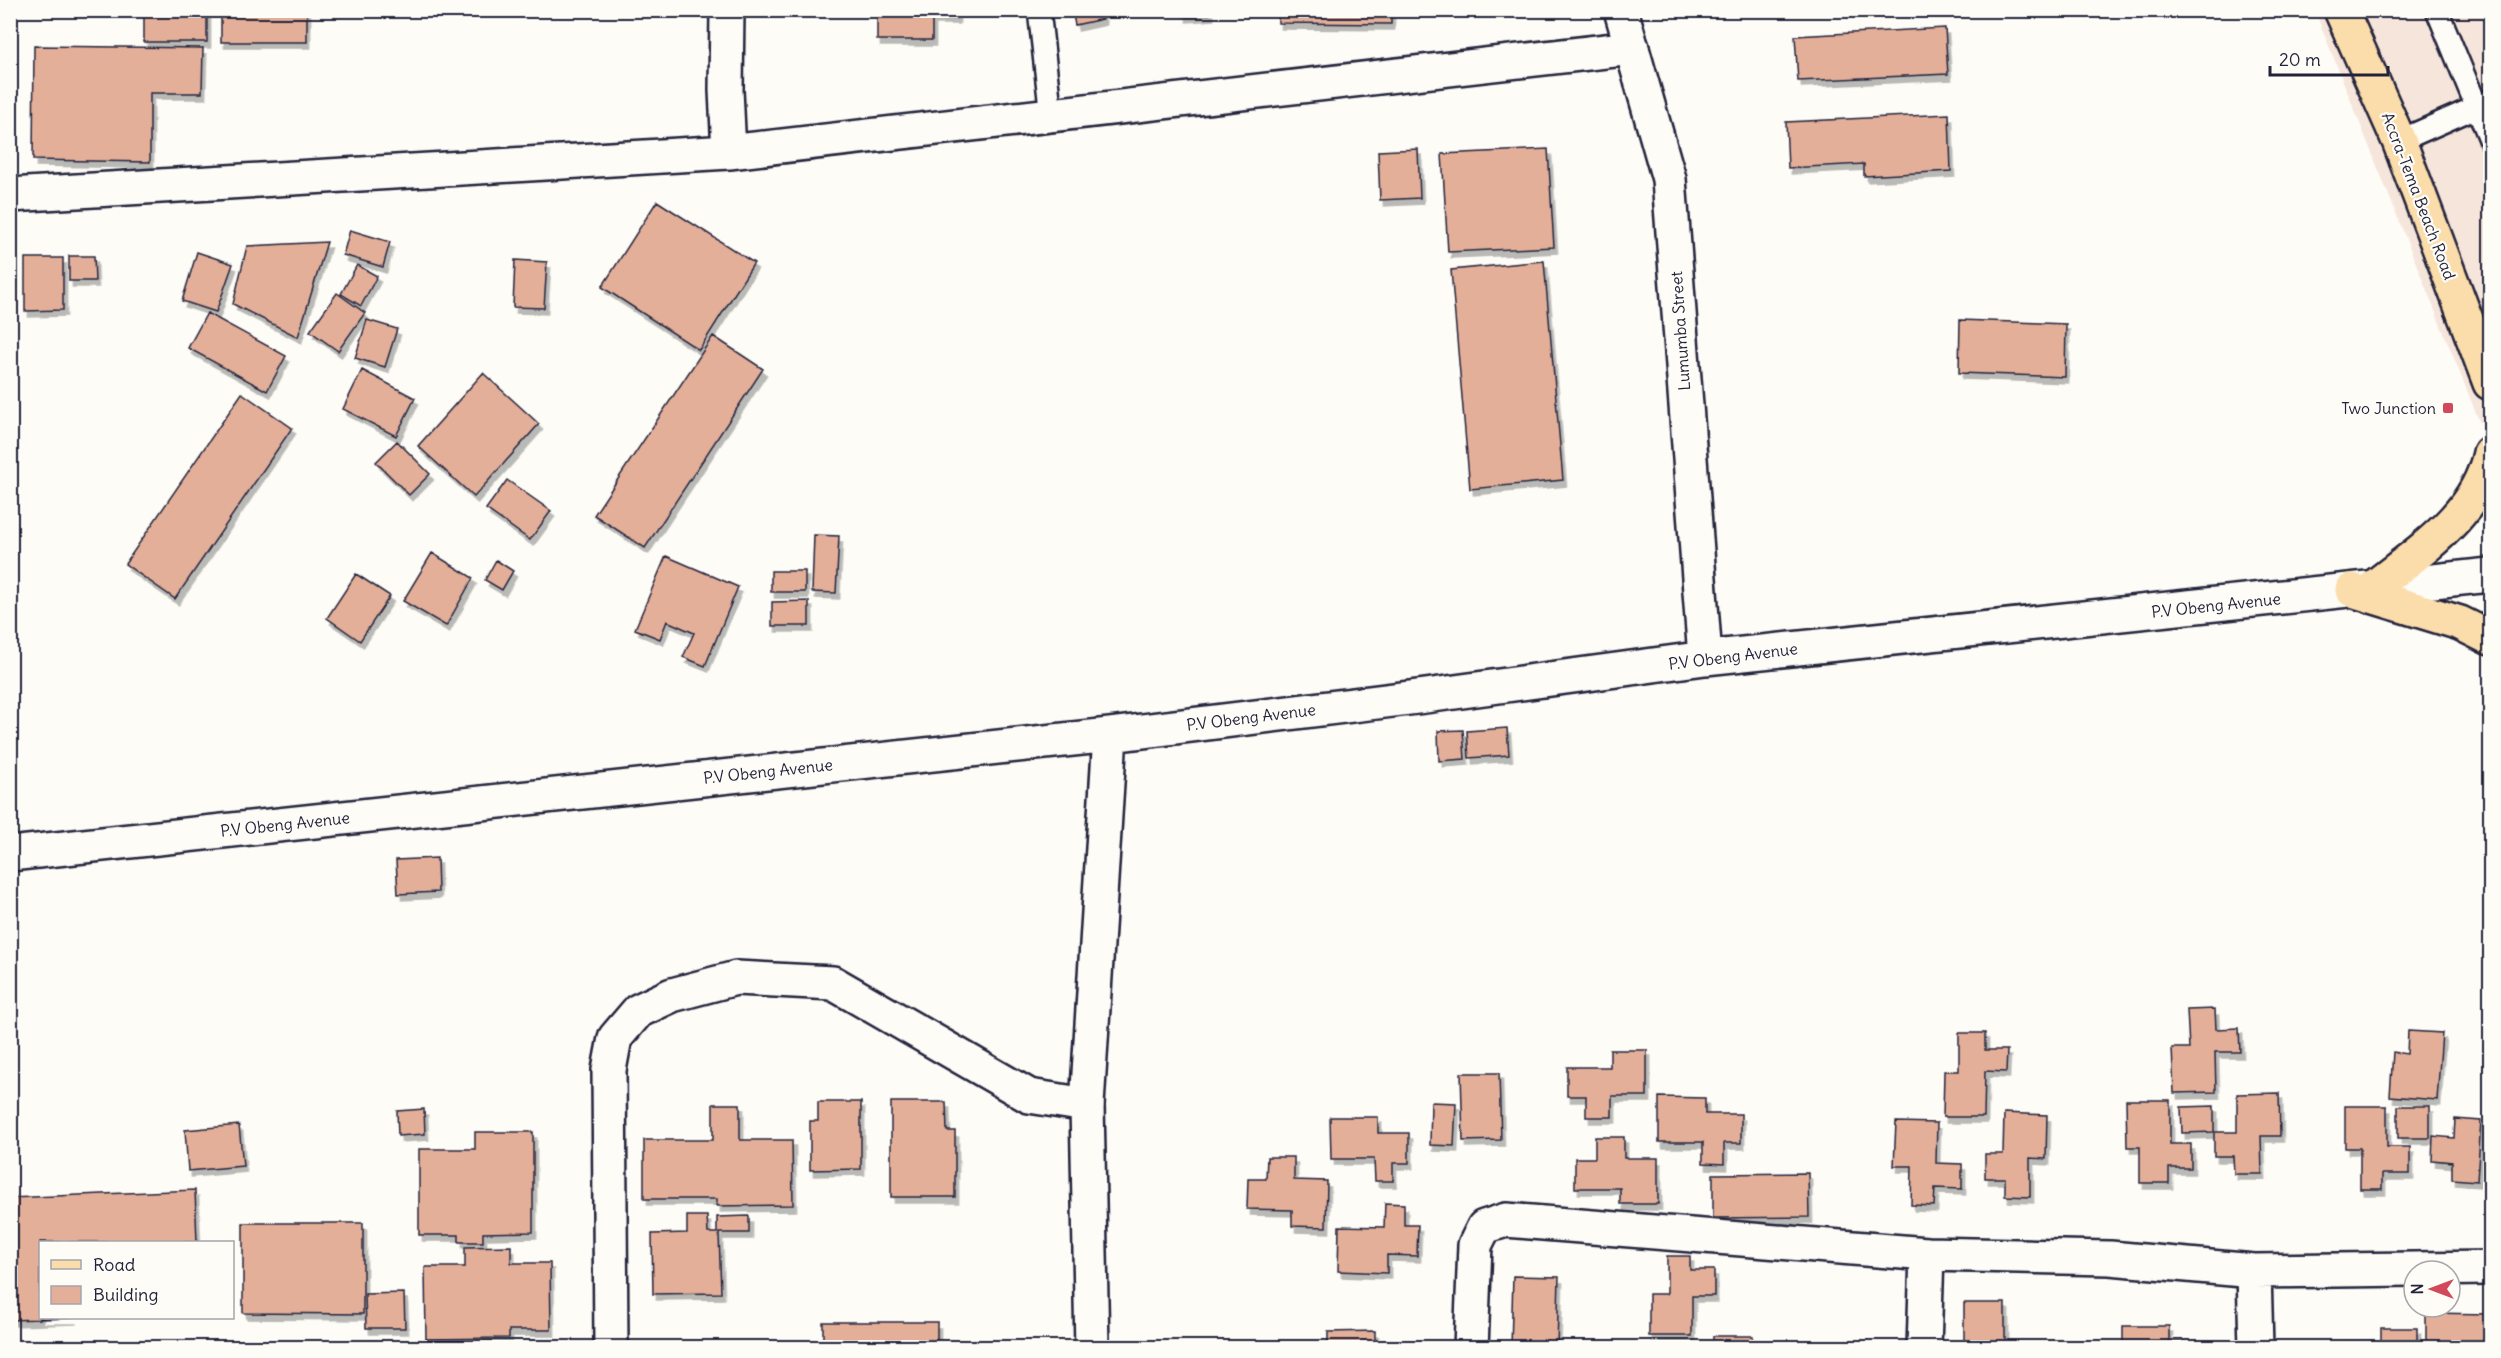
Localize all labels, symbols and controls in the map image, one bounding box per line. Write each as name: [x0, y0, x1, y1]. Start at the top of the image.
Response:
scale bar: [2270, 39, 2388, 77]
text: 20 m: [2279, 48, 2321, 71]
street label: Accra-Tema Beach Road: [2378, 110, 2460, 282]
street label: Lumumba Street: [1666, 270, 1694, 391]
place label: Two Junction: [2341, 398, 2436, 418]
marker: Two Junction: [2441, 401, 2455, 415]
street label: P.V Obeng Avenue: [2150, 588, 2282, 622]
street label: P.V Obeng Avenue: [1667, 638, 1799, 674]
street label: P.V Obeng Avenue: [1185, 699, 1317, 735]
street label: P.V Obeng Avenue: [702, 754, 834, 788]
street label: P.V Obeng Avenue: [219, 807, 351, 841]
legend: [39, 1241, 234, 1319]
text: Road: [93, 1253, 136, 1276]
north arrow: [2402, 1259, 2462, 1319]
text: Building: [93, 1283, 158, 1306]
text: N: [2407, 1283, 2427, 1295]

